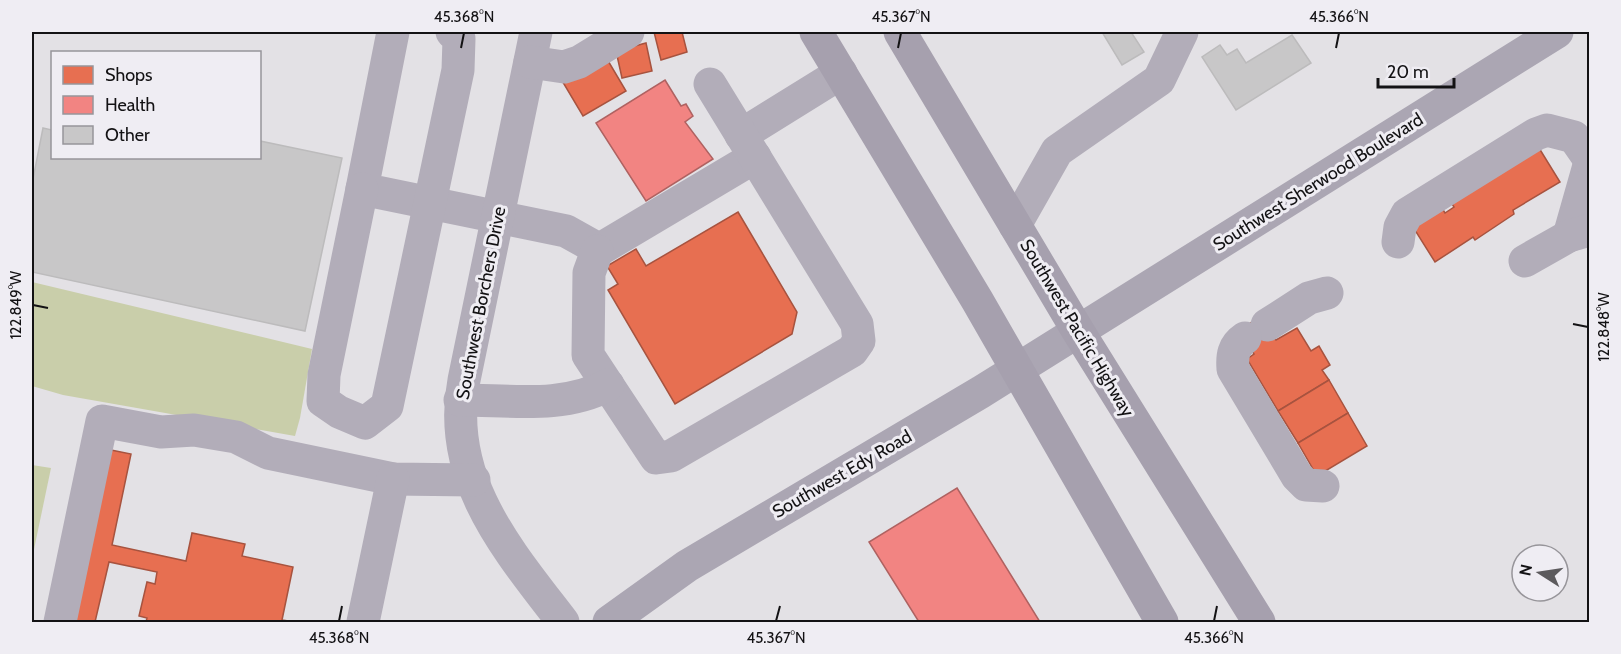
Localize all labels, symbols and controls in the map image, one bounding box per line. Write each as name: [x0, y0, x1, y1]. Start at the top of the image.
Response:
text: 45.368°N: [434, 8, 494, 26]
text: 45.367°N: [872, 8, 930, 26]
text: 45.366°N: [1309, 8, 1369, 26]
legend: [51, 51, 261, 159]
scale bar: [1378, 51, 1454, 89]
text: 20 m: [1387, 61, 1429, 83]
text: Shops: [105, 64, 153, 86]
text: Health: [105, 94, 155, 116]
street label: Southwest Sherwood Boulevard: [1209, 108, 1427, 256]
text: Other: [105, 124, 150, 146]
street label: Southwest Borchers Drive: [451, 205, 511, 401]
street label: Southwest Pacific Highway: [1015, 235, 1139, 421]
text: 122.849°W: [7, 270, 25, 339]
text: 122.848°W: [1595, 292, 1613, 362]
street label: Southwest Edy Road: [768, 425, 916, 523]
north arrow: [1510, 543, 1570, 603]
text: N: [1515, 562, 1536, 577]
text: 45.368°N: [309, 629, 369, 647]
text: 45.367°N: [747, 629, 805, 647]
text: 45.366°N: [1184, 629, 1244, 647]

